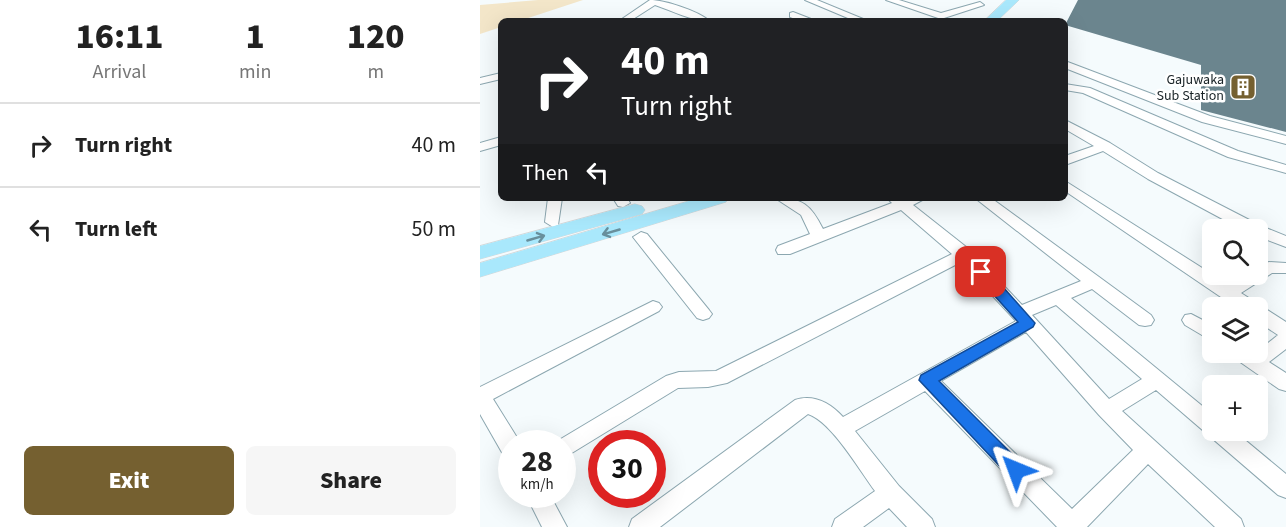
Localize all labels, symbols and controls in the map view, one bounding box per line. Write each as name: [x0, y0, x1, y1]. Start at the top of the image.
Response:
text: 16:11: [75, 11, 164, 62]
text: 1: [246, 11, 265, 62]
text: 120: [347, 11, 405, 62]
text: 40 m: [621, 31, 710, 91]
icon: right: [522, 42, 600, 120]
text: Arrival: [93, 58, 146, 86]
text: min: [239, 58, 271, 86]
text: m: [367, 58, 384, 86]
place label: Gajuwaka Sub Station: [1157, 70, 1224, 106]
building icon: Gajuwaka Sub Station: [1228, 72, 1258, 102]
text: Turn right: [621, 87, 732, 126]
icon: right: [24, 129, 57, 162]
text: Turn right: [75, 129, 172, 161]
text: 40 m: [411, 129, 456, 161]
icon: left: [581, 156, 614, 189]
text: Then: [522, 157, 569, 189]
icon: left: [24, 213, 57, 246]
text: Turn left: [75, 213, 157, 245]
text: 50 m: [411, 213, 456, 245]
map controls: [1202, 219, 1268, 441]
button: search: [1202, 219, 1268, 285]
one-way arrow: [602, 227, 621, 238]
one-way arrow: [526, 232, 545, 243]
pin: [955, 246, 1006, 297]
icon: arrive: [964, 255, 997, 288]
button: layers: [1202, 297, 1268, 363]
button: +: [1202, 375, 1268, 441]
speed limit sign: 30: [588, 430, 666, 508]
position arrow: [984, 438, 1048, 502]
text: 28: [521, 440, 553, 483]
button: Exit: [24, 446, 234, 515]
button: Share: [246, 446, 456, 515]
text: km/h: [520, 474, 554, 495]

